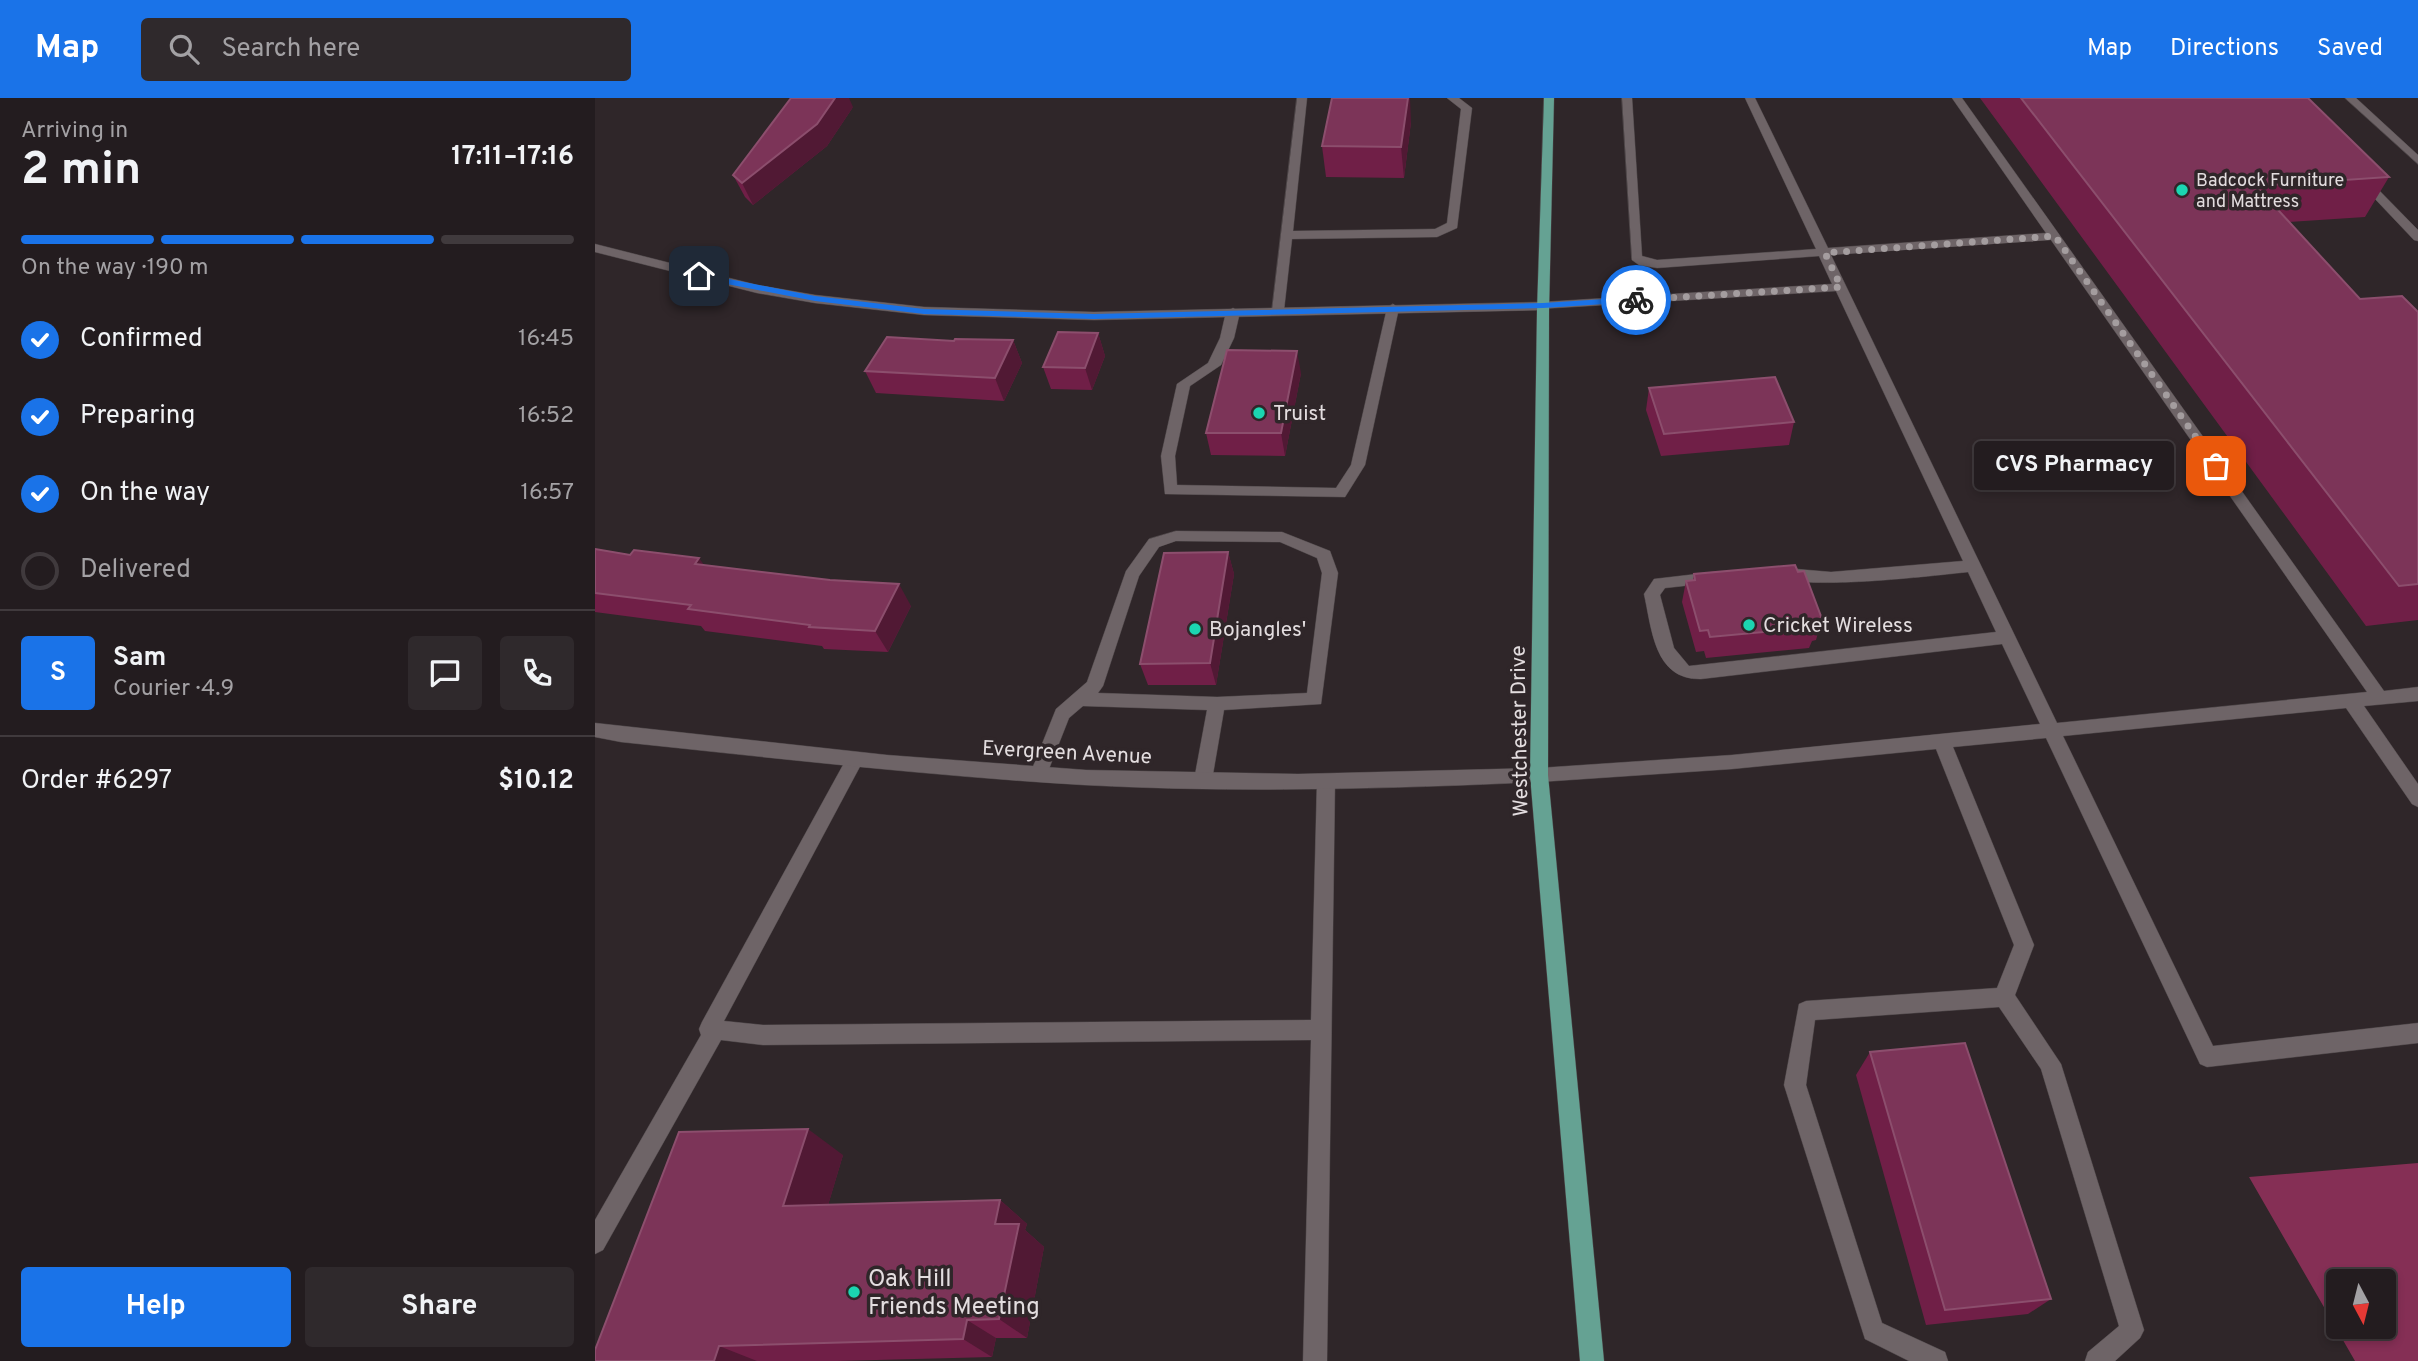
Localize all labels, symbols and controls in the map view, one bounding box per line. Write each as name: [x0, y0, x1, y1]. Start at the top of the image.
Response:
search box: [141, 18, 631, 81]
text: Map: [35, 28, 99, 70]
icon: search: [165, 30, 203, 68]
text: Search here: [221, 33, 360, 66]
text: Map: [2087, 34, 2132, 64]
text: Directions: [2170, 34, 2279, 64]
text: Saved: [2317, 34, 2383, 64]
text: Arriving in: [21, 117, 128, 146]
text: 17:11–17:16: [451, 141, 574, 174]
text: 2 min: [21, 142, 141, 201]
place label: Badcock Furniture and Mattress: [2196, 170, 2344, 214]
marker: Badcock Furniture and Mattress: [2174, 182, 2190, 198]
pin: [669, 246, 729, 306]
text: On the way · 190 m: [21, 254, 209, 283]
icon: home: [680, 257, 718, 295]
courier: [1601, 265, 1671, 335]
icon: bike: [1617, 281, 1655, 319]
icon: check: [21, 321, 59, 359]
text: Confirmed: [80, 323, 203, 356]
text: 16:45: [518, 325, 574, 354]
icon: check: [21, 398, 59, 436]
text: Preparing: [80, 400, 195, 433]
place label: Truist: [1273, 401, 1326, 428]
text: 16:52: [518, 402, 574, 431]
marker: Truist: [1251, 405, 1267, 421]
pin: [2186, 436, 2246, 496]
callout: CVS Pharmacy: [1975, 442, 2174, 490]
icon: bag: [2197, 447, 2235, 485]
text: CVS Pharmacy: [1995, 451, 2153, 480]
icon: check: [21, 475, 59, 513]
text: On the way: [80, 477, 210, 510]
text: 16:57: [520, 479, 574, 508]
text: Delivered: [80, 554, 191, 587]
place label: Cricket Wireless: [1763, 613, 1913, 640]
place label: Bojangles': [1209, 617, 1306, 644]
marker: Cricket Wireless: [1741, 617, 1757, 633]
marker: Bojangles': [1187, 621, 1203, 637]
button: chat: [408, 636, 482, 710]
button: phone: [500, 636, 574, 710]
text: Sam: [113, 642, 166, 675]
street label: Westchester Drive: [1506, 645, 1535, 817]
text: S: [50, 657, 66, 690]
text: Courier · 4.9: [113, 675, 234, 704]
street label: Evergreen Avenue: [981, 736, 1153, 771]
text: Order #6297: [21, 765, 172, 798]
text: $10.12: [498, 765, 574, 798]
place label: Oak Hill Friends Meeting: [868, 1265, 1040, 1323]
button: Help: [21, 1267, 291, 1347]
button: Share: [305, 1267, 574, 1347]
north arrow: [2326, 1269, 2396, 1339]
map controls: [2326, 1269, 2396, 1339]
marker: Oak Hill Friends Meeting: [846, 1284, 862, 1300]

